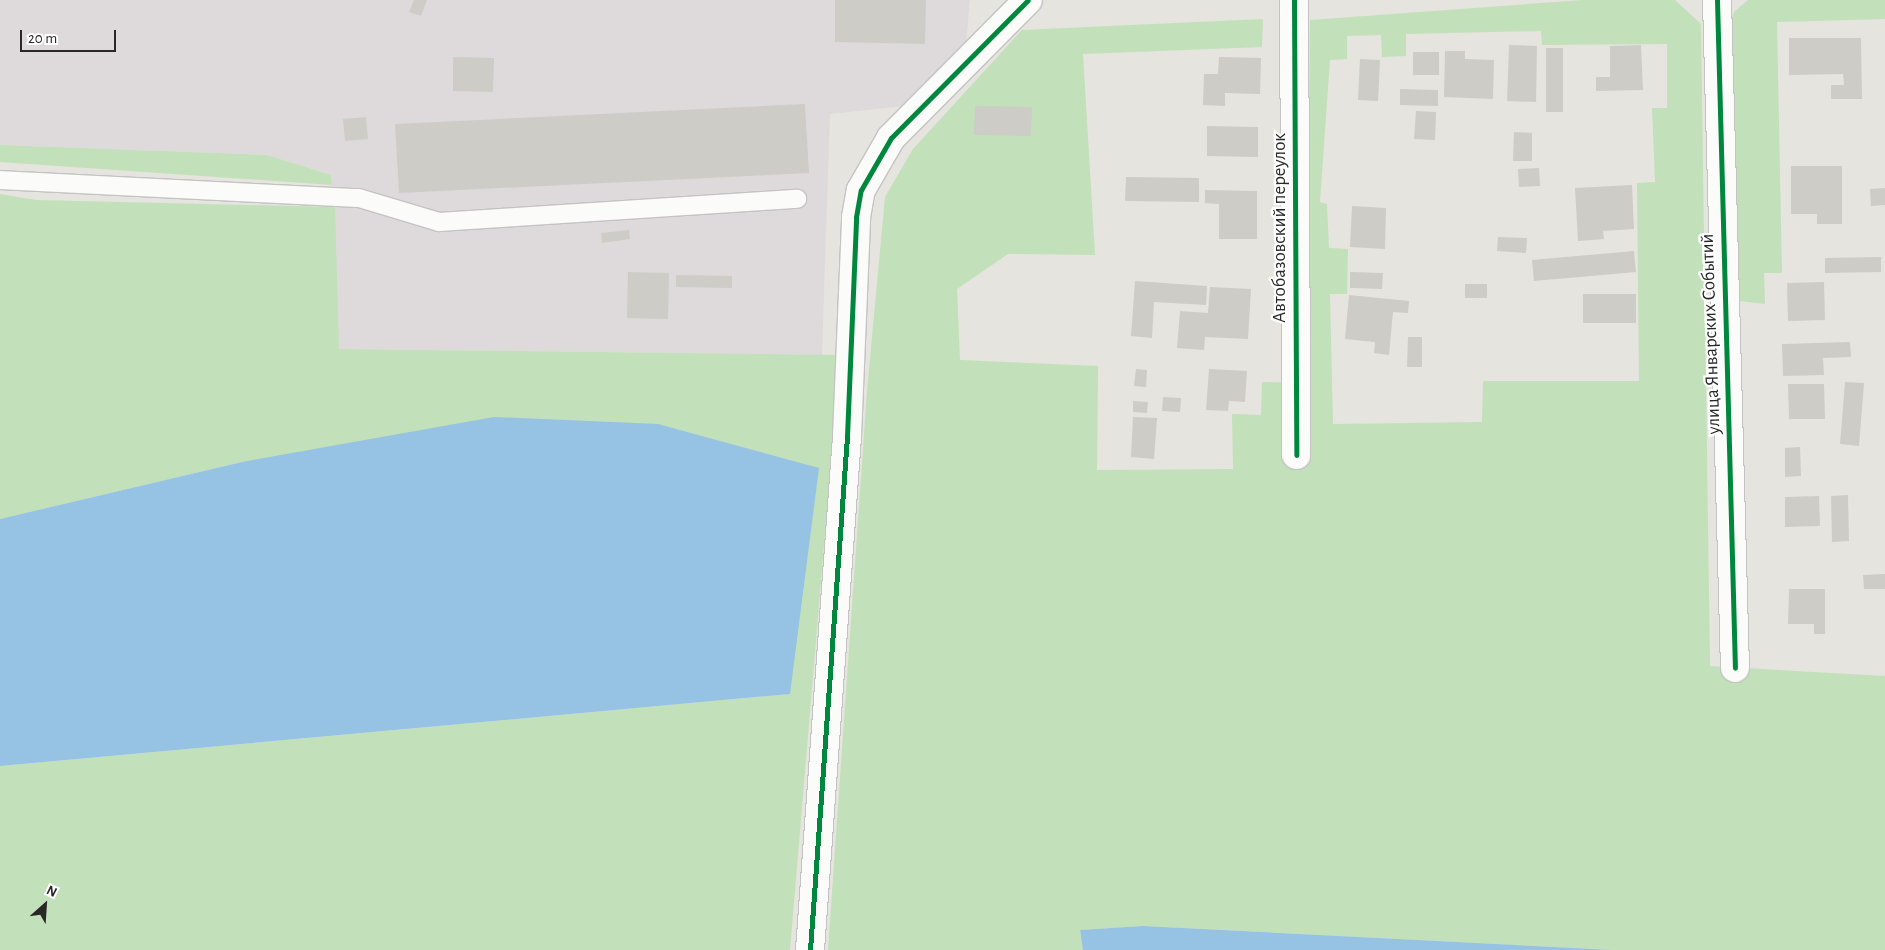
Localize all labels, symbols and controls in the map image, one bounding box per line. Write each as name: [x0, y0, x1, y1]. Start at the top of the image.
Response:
scale bar: [22, 20, 119, 52]
text: 20 m: [28, 31, 57, 46]
street label: Автобазовский переулок: [1269, 133, 1291, 323]
street label: улица Январских Событий: [1696, 233, 1726, 435]
north arrow: [20, 880, 70, 930]
text: N: [44, 883, 59, 900]

